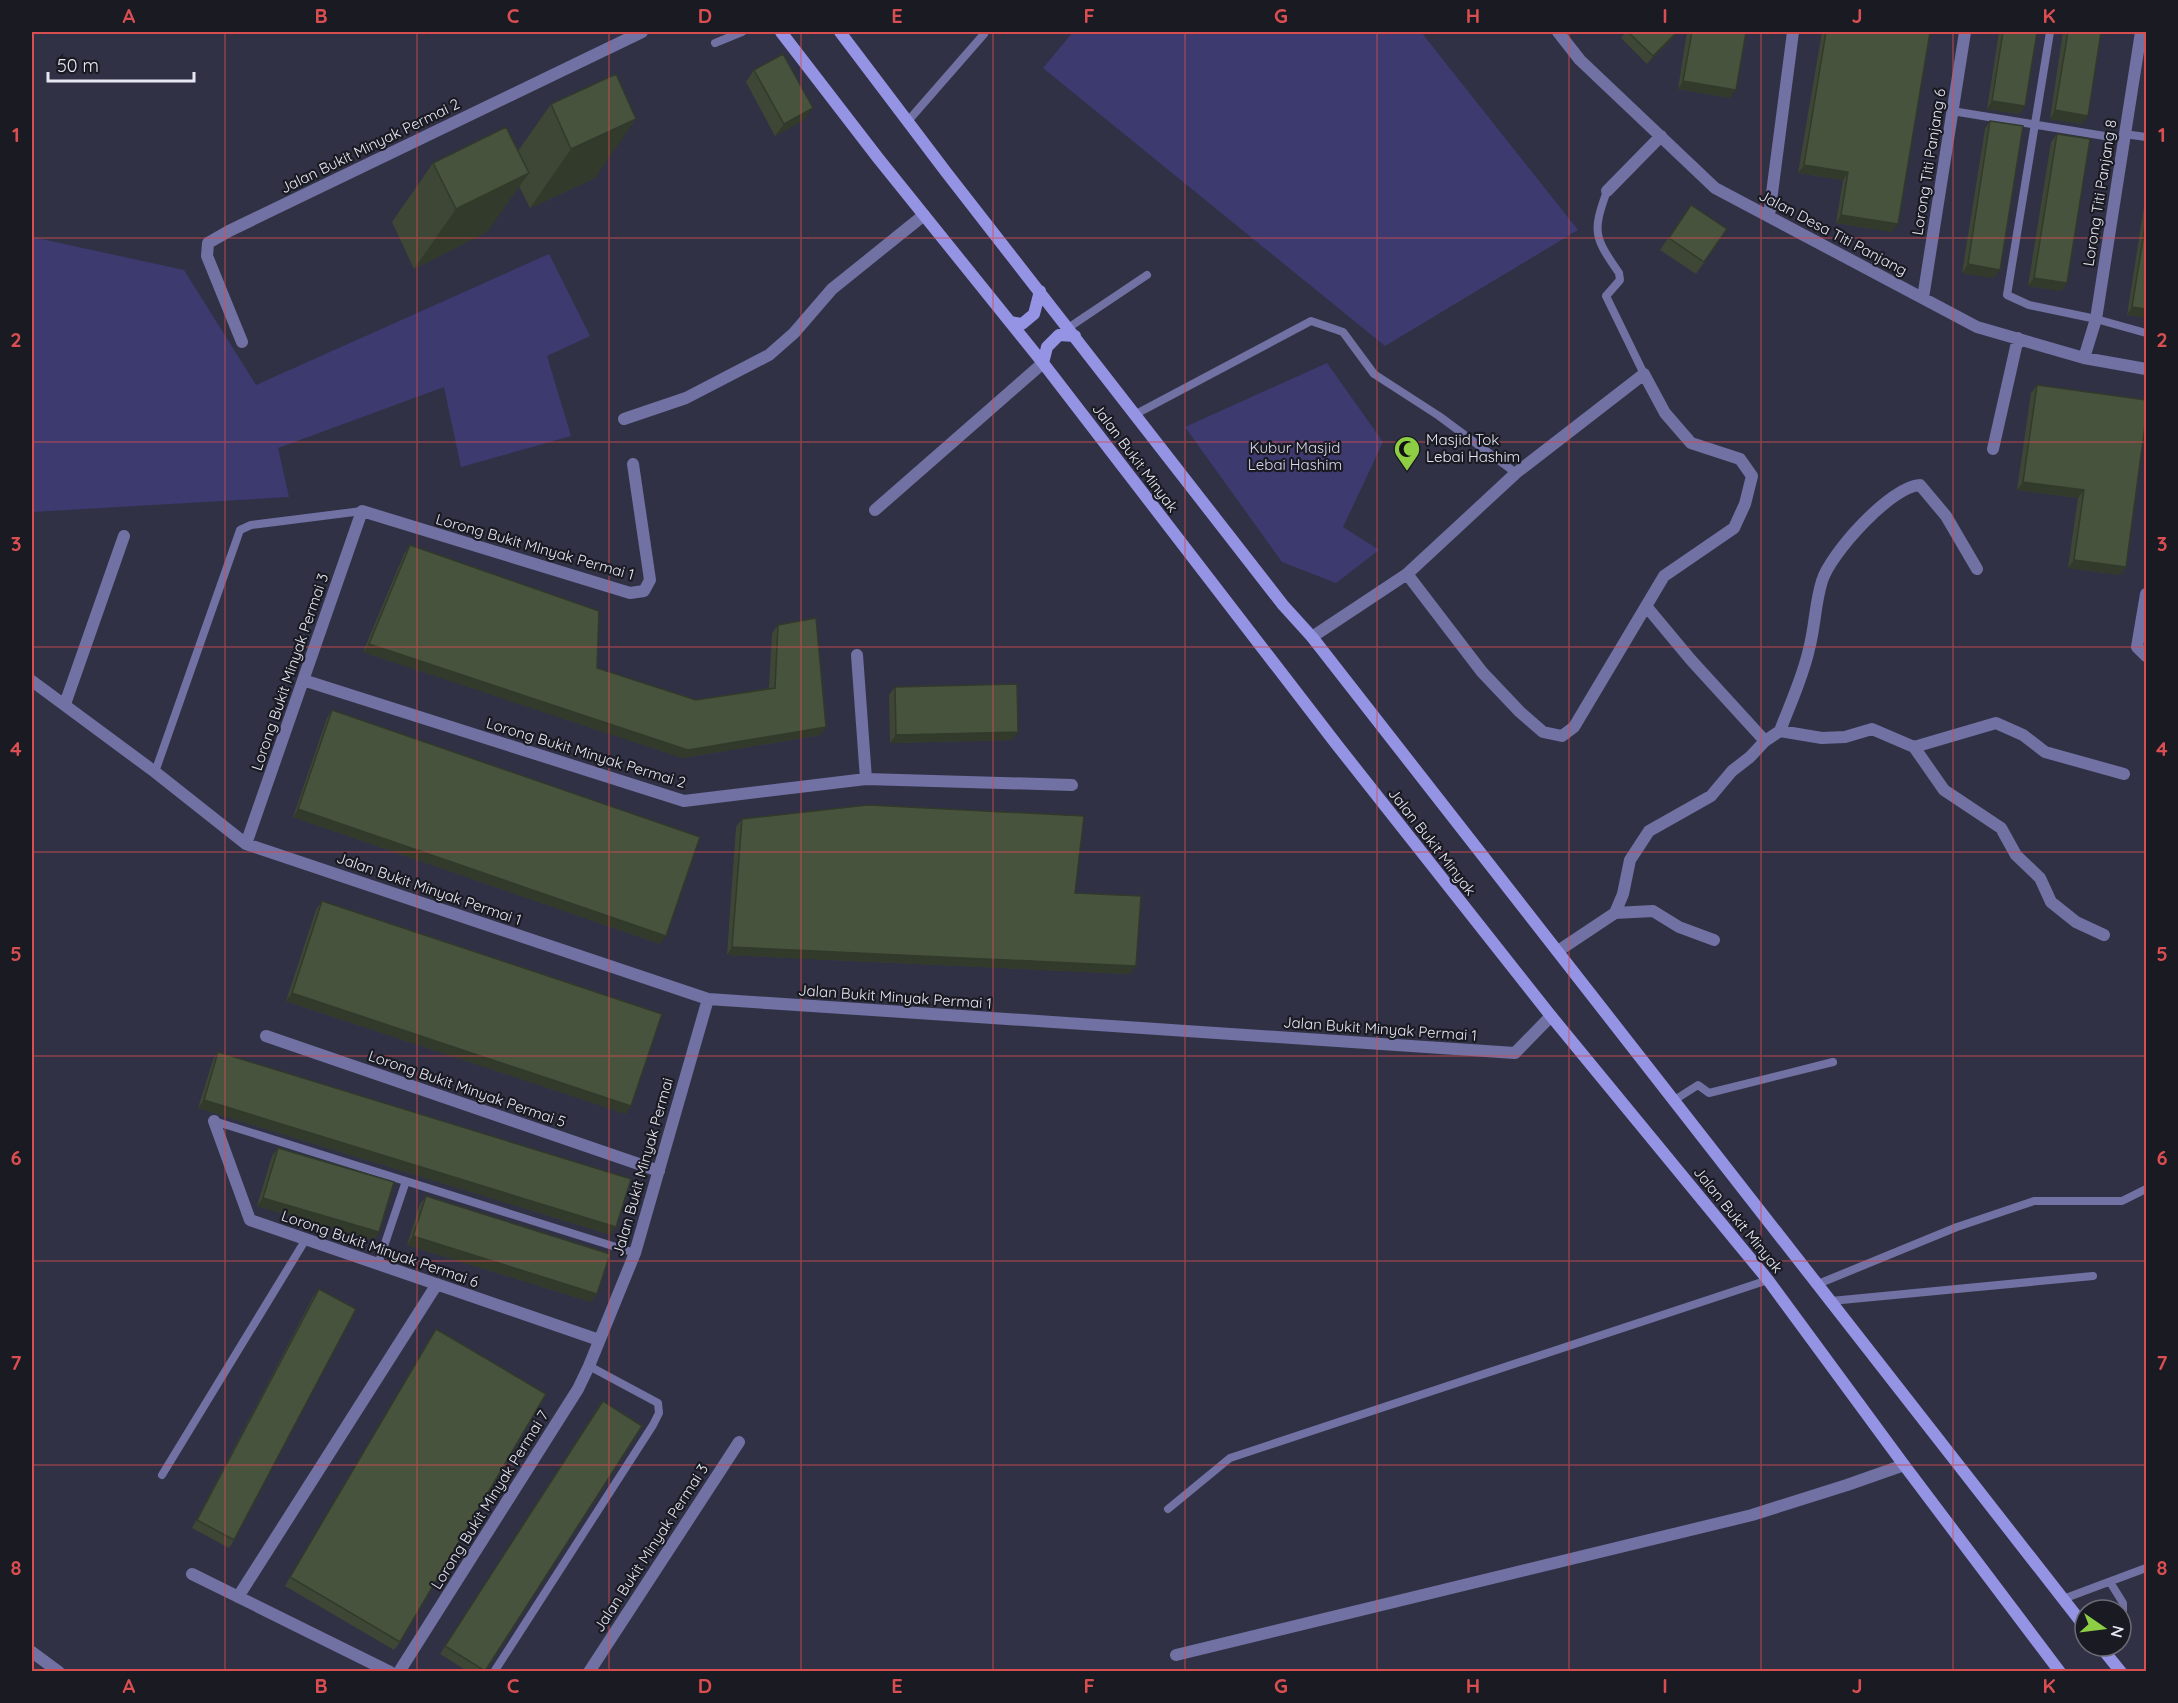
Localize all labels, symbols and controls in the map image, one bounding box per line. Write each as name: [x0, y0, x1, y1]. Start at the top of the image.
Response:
text: A: [123, 3, 136, 28]
text: B: [314, 3, 328, 28]
text: C: [507, 3, 520, 28]
text: D: [698, 3, 712, 28]
text: E: [891, 3, 903, 28]
text: F: [1083, 3, 1095, 28]
text: G: [1274, 3, 1288, 28]
text: H: [1466, 3, 1480, 28]
text: I: [1662, 3, 1668, 28]
text: J: [1851, 3, 1863, 28]
text: K: [2042, 3, 2056, 28]
scale bar: [48, 45, 194, 83]
text: 50 m: [57, 54, 99, 77]
street label: Lorong Titi Panjang 6: [1908, 87, 1949, 237]
street label: Jalan Bukit Minyak Permai 2: [277, 94, 463, 197]
street label: Lorong Titi Panjang 8: [2079, 118, 2120, 268]
text: 1: [12, 122, 20, 147]
text: 1: [2158, 122, 2166, 147]
street label: Jalan Desa Titi Panjang: [1756, 185, 1911, 280]
text: 2: [10, 327, 22, 352]
text: 2: [2156, 327, 2168, 352]
street label: Jalan Bukit Minyak: [1088, 399, 1183, 516]
place label: Masjid Tok Lebai Hashim: [1426, 430, 1520, 466]
mosque icon: Masjid Tok Lebai Hashim: [1392, 434, 1422, 472]
park label: Kubur Masjid Lebai Hashim: [1248, 438, 1342, 474]
street label: Lorong Bukit MInyak Permai 1: [434, 509, 637, 584]
text: 3: [11, 531, 21, 556]
text: 3: [2157, 531, 2167, 556]
street label: Lorong Bukit Minyak Permai 3: [247, 571, 332, 773]
street label: Lorong Bukit Minyak Permai 2: [484, 713, 688, 792]
text: 4: [10, 736, 22, 761]
text: 4: [2156, 736, 2168, 761]
street label: Jalan Bukit Minyak: [1384, 784, 1480, 899]
street label: Jalan Bukit Minyak Permai 1: [334, 848, 524, 929]
text: 5: [10, 941, 22, 966]
text: 5: [2156, 941, 2168, 966]
street label: Jalan Bukit Minyak Permai 1: [797, 980, 993, 1013]
street label: Jalan Bukit Minyak Permai 1: [1282, 1012, 1478, 1045]
street label: Lorong Bukit Minyak Permai 5: [366, 1046, 568, 1131]
street label: Jalan Bukit Minyak Permai: [608, 1075, 677, 1258]
text: 6: [10, 1145, 22, 1170]
text: 6: [2156, 1145, 2168, 1170]
street label: Jalan Bukit Minyak: [1690, 1163, 1787, 1277]
street label: Lorong Bukit Minyak Permai 6: [279, 1206, 481, 1291]
text: 7: [11, 1350, 22, 1375]
text: 7: [2157, 1350, 2168, 1375]
street label: Lorong Bukit Minyak Permai 7: [427, 1407, 553, 1593]
street label: Jalan Bukit Minyak Permai 3: [589, 1460, 712, 1635]
text: 8: [11, 1555, 22, 1580]
text: 8: [2157, 1555, 2168, 1580]
north arrow: [2073, 1598, 2133, 1658]
text: N: [2106, 1624, 2129, 1640]
text: A: [123, 1673, 136, 1698]
text: B: [314, 1673, 328, 1698]
text: C: [507, 1673, 520, 1698]
text: D: [698, 1673, 712, 1698]
text: E: [891, 1673, 903, 1698]
text: F: [1083, 1673, 1095, 1698]
text: G: [1274, 1673, 1288, 1698]
text: H: [1466, 1673, 1480, 1698]
text: I: [1662, 1673, 1668, 1698]
text: J: [1851, 1673, 1863, 1698]
text: K: [2042, 1673, 2056, 1698]

